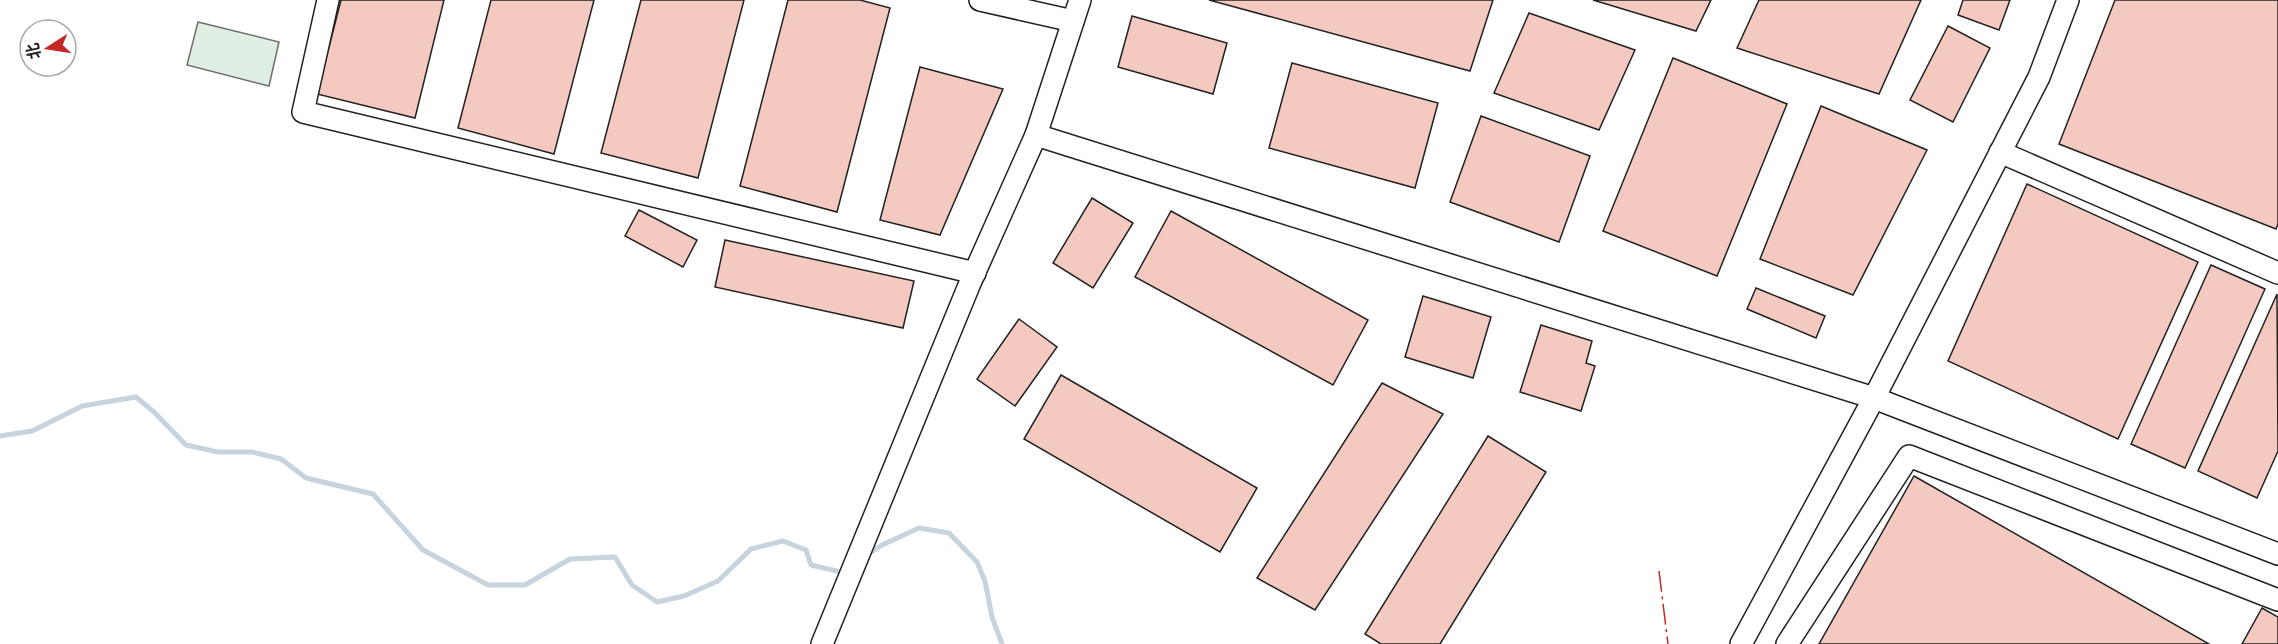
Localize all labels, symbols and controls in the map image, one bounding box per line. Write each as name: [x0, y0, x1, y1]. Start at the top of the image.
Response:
north arrow: [18, 18, 78, 78]
text: 北: [23, 41, 45, 61]

